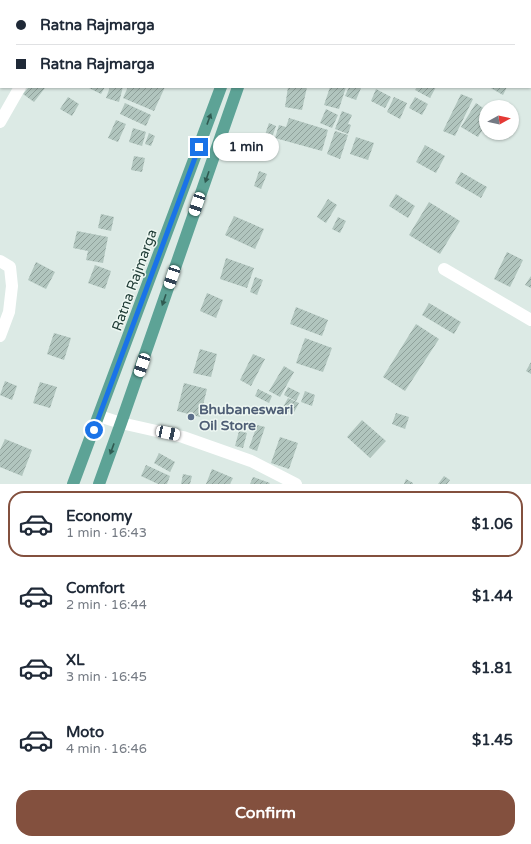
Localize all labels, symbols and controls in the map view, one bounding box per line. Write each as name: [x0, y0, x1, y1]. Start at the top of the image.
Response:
text: Ratna Rajmarga: [40, 16, 155, 34]
text: Ratna Rajmarga: [40, 55, 155, 73]
north arrow: [479, 100, 519, 140]
map controls: [479, 100, 519, 140]
one-way arrow: [206, 113, 212, 125]
callout: 1 min: [213, 133, 279, 161]
route end: [190, 138, 208, 156]
text: 1 min: [229, 139, 263, 155]
one-way arrow: [203, 171, 209, 183]
car: [187, 191, 207, 217]
street label: Ratna Rajmarga: [108, 227, 161, 333]
car: [162, 264, 182, 290]
one-way arrow: [161, 294, 167, 306]
car: [132, 352, 152, 378]
place label: Bhubaneswari Oil Store: [199, 401, 293, 434]
marker: Bhubaneswari Oil Store: [186, 412, 196, 422]
route start: [85, 421, 103, 439]
car: [155, 425, 181, 441]
one-way arrow: [108, 443, 114, 455]
icon: car: [18, 506, 54, 542]
text: Economy: [66, 507, 132, 525]
text: $1.06: [472, 515, 513, 533]
text: 1 min · 16:43: [66, 525, 147, 541]
icon: car: [18, 578, 54, 614]
text: Comfort: [66, 579, 125, 597]
text: $1.44: [472, 587, 513, 605]
text: 2 min · 16:44: [66, 597, 147, 613]
icon: car: [18, 650, 54, 686]
text: XL: [66, 651, 85, 669]
text: $1.81: [472, 659, 513, 677]
text: 3 min · 16:45: [66, 669, 147, 685]
icon: car: [18, 722, 54, 758]
text: Moto: [66, 723, 104, 741]
text: $1.45: [472, 731, 513, 749]
text: 4 min · 16:46: [66, 741, 147, 757]
button: Confirm: [16, 790, 515, 836]

